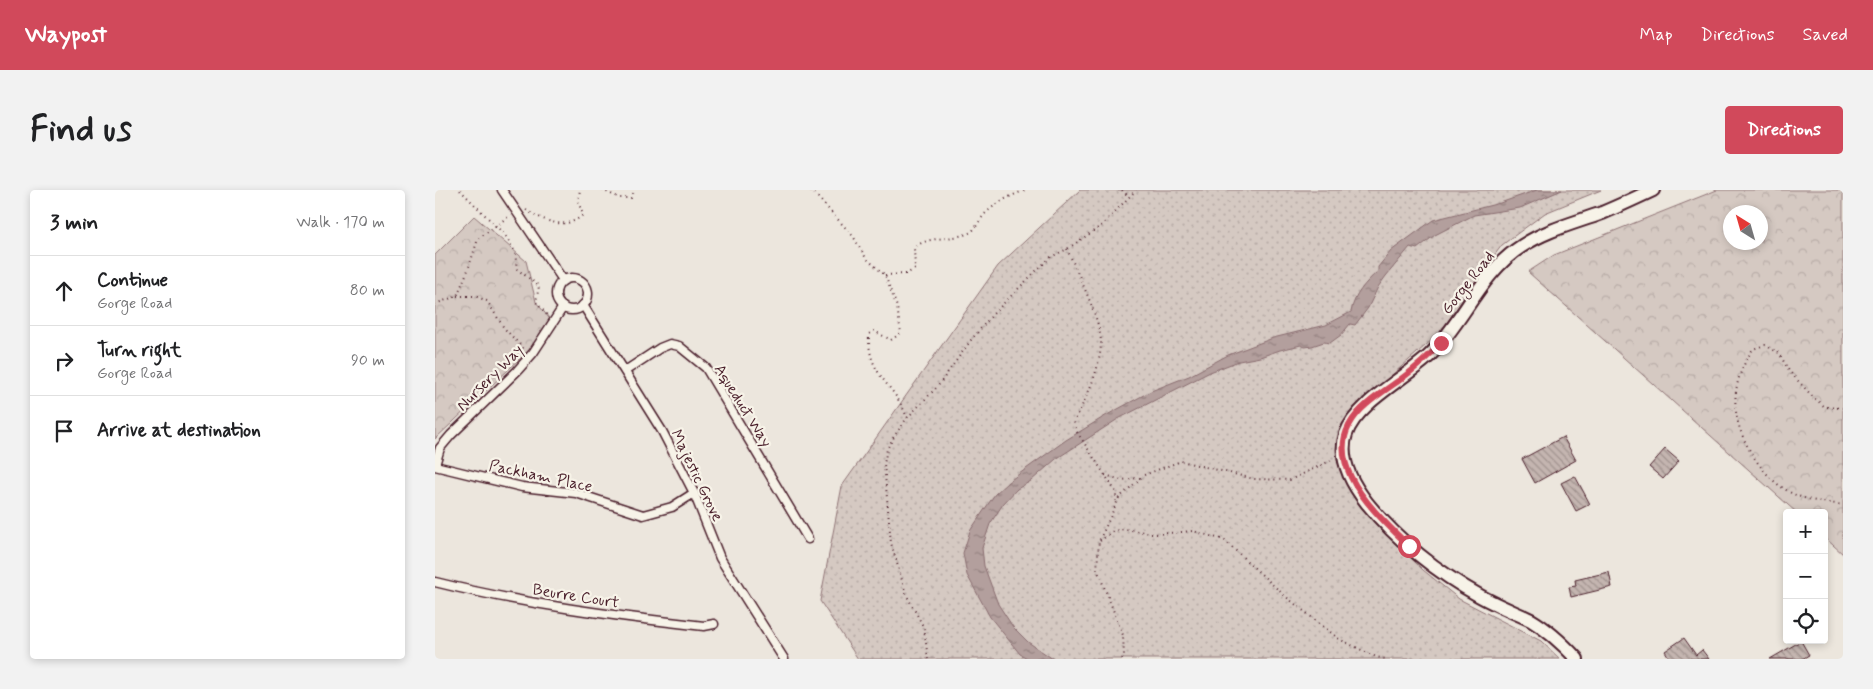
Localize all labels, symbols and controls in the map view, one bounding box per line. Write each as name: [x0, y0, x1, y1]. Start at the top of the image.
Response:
text: Waypost: [25, 20, 107, 51]
text: Map: [1640, 23, 1673, 47]
text: Directions: [1701, 23, 1775, 47]
text: Saved: [1803, 23, 1848, 47]
button: Directions: [1725, 106, 1843, 154]
text: Find us: [30, 107, 132, 153]
north arrow: [1723, 205, 1768, 250]
text: 3 min: [50, 209, 98, 237]
text: Walk · 170 m: [296, 212, 385, 233]
street label: Gorge Road: [1437, 247, 1500, 320]
text: Continue: [97, 268, 168, 293]
icon: ahead: [50, 277, 78, 305]
text: 80 m: [350, 280, 385, 301]
text: Gorge Road: [97, 293, 172, 314]
route end: [1430, 332, 1453, 355]
text: Turn right: [97, 338, 181, 363]
street label: Nursery Way: [452, 340, 528, 416]
icon: right: [50, 347, 78, 375]
text: 90 m: [351, 350, 385, 371]
street label: Aqueduct Way: [709, 360, 777, 451]
text: Gorge Road: [97, 363, 172, 384]
icon: arrive: [50, 417, 78, 445]
text: Arrive at destination: [97, 418, 261, 443]
street label: Majestic Grove: [665, 426, 728, 525]
street label: Packham Place: [487, 455, 594, 498]
map controls: [1783, 509, 1828, 644]
button: +: [1783, 509, 1828, 554]
route start: [1398, 535, 1421, 558]
button: −: [1783, 554, 1828, 599]
street label: Beurre Court: [531, 579, 621, 614]
button: locate: [1783, 599, 1828, 644]

